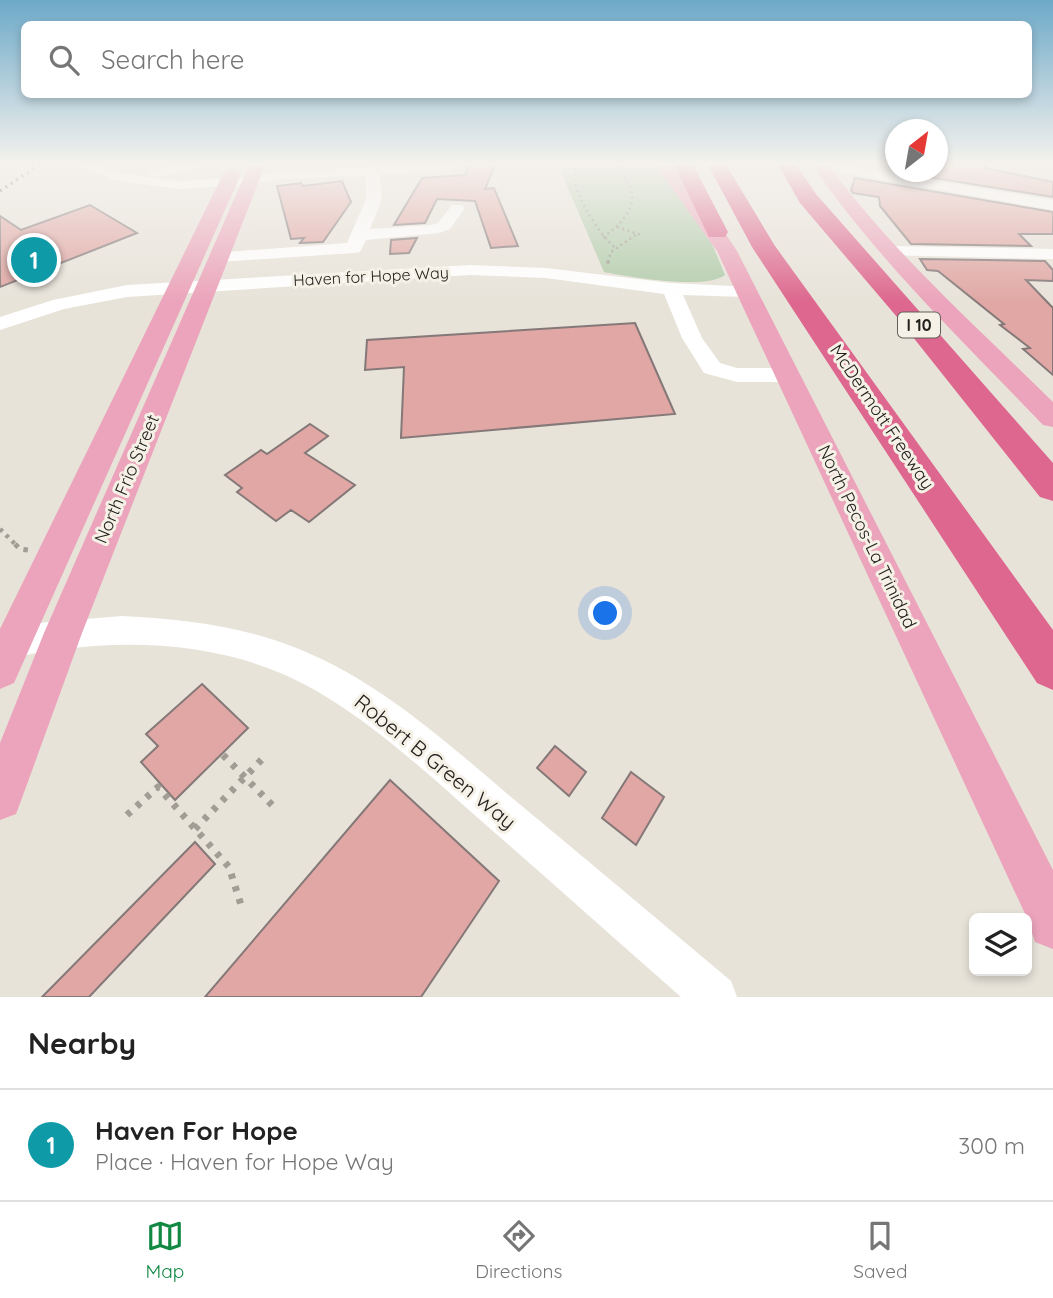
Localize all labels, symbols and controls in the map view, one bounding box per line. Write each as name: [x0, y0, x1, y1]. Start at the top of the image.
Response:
search box: [21, 21, 1032, 98]
icon: search: [45, 41, 83, 79]
text: Search here: [101, 43, 245, 76]
north arrow: [885, 119, 948, 182]
pin: 1: [11, 234, 57, 286]
street label: Haven for Hope Way: [293, 262, 449, 290]
road number: I 10: [898, 312, 940, 338]
street label: McDermott Freeway: [825, 340, 940, 494]
street label: North Frio Street: [89, 411, 164, 547]
street label: North Pecos-La Trinidad: [813, 441, 922, 632]
your location: [588, 596, 622, 630]
street label: Robert B Green Way: [350, 688, 522, 834]
map controls: [969, 913, 1032, 976]
button: layers: [969, 913, 1032, 976]
text: Nearby: [28, 1024, 136, 1062]
text: Haven For Hope: [95, 1114, 298, 1147]
text: 1: [47, 1131, 55, 1160]
text: 300 m: [958, 1131, 1025, 1160]
text: Place · Haven for Hope Way: [95, 1147, 394, 1176]
tab: Map: [146, 1217, 184, 1283]
tab: Directions: [475, 1217, 562, 1283]
tab: Saved: [853, 1217, 908, 1283]

